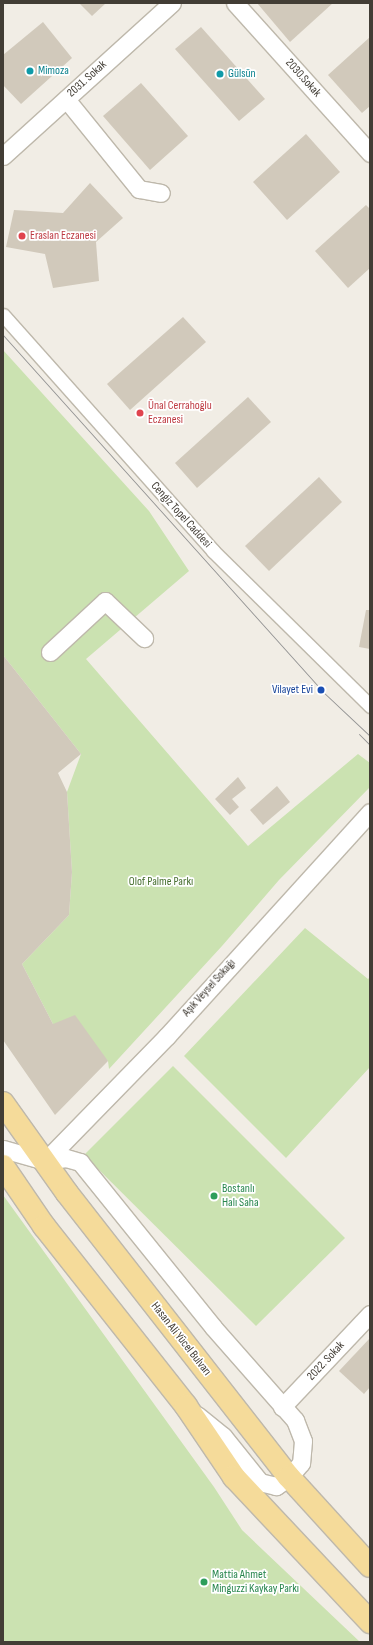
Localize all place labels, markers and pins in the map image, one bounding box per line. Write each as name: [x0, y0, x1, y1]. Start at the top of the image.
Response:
place label: Mimoza: [38, 64, 69, 78]
marker: Mimoza: [25, 66, 35, 76]
place label: Gülsün: [228, 67, 256, 81]
marker: Gülsün: [215, 69, 225, 79]
place label: Eraslan Eczanesi: [30, 229, 96, 243]
marker: Eraslan Eczanesi: [17, 231, 27, 241]
place label: Ünal Cerrahoğlu Eczanesi: [148, 399, 212, 427]
marker: Ünal Cerrahoğlu Eczanesi: [135, 408, 145, 418]
place label: Vilayet Evi: [272, 683, 313, 697]
marker: Vilayet Evi: [316, 685, 326, 695]
place label: Bostanlı Halı Saha: [222, 1182, 259, 1210]
marker: Bostanlı Halı Saha: [209, 1191, 219, 1201]
place label: Mattia Ahmet Minguzzi Kaykay Parkı: [212, 1568, 299, 1596]
marker: Mattia Ahmet Minguzzi Kaykay Parkı: [199, 1577, 209, 1587]

